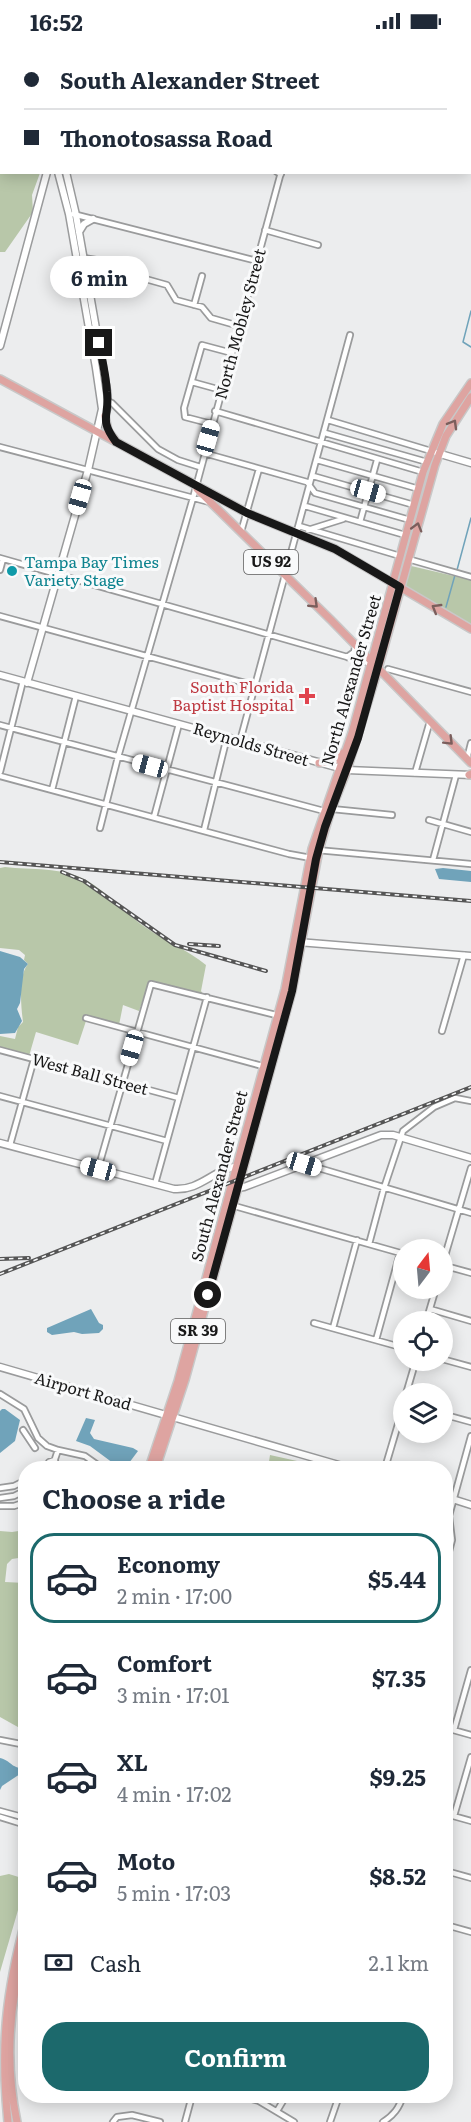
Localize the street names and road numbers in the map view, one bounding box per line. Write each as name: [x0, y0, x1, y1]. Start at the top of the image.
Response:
street label: North Mobley Street: [207, 245, 271, 402]
road number: US 92: [244, 550, 298, 574]
street label: North Alexander Street: [314, 591, 386, 768]
street label: Reynolds Street: [191, 715, 312, 771]
street label: West Ball Street: [29, 1046, 152, 1100]
street label: South Alexander Street: [184, 1087, 253, 1264]
road number: SR 39: [171, 1319, 225, 1343]
street label: Airport Road: [32, 1365, 135, 1415]

